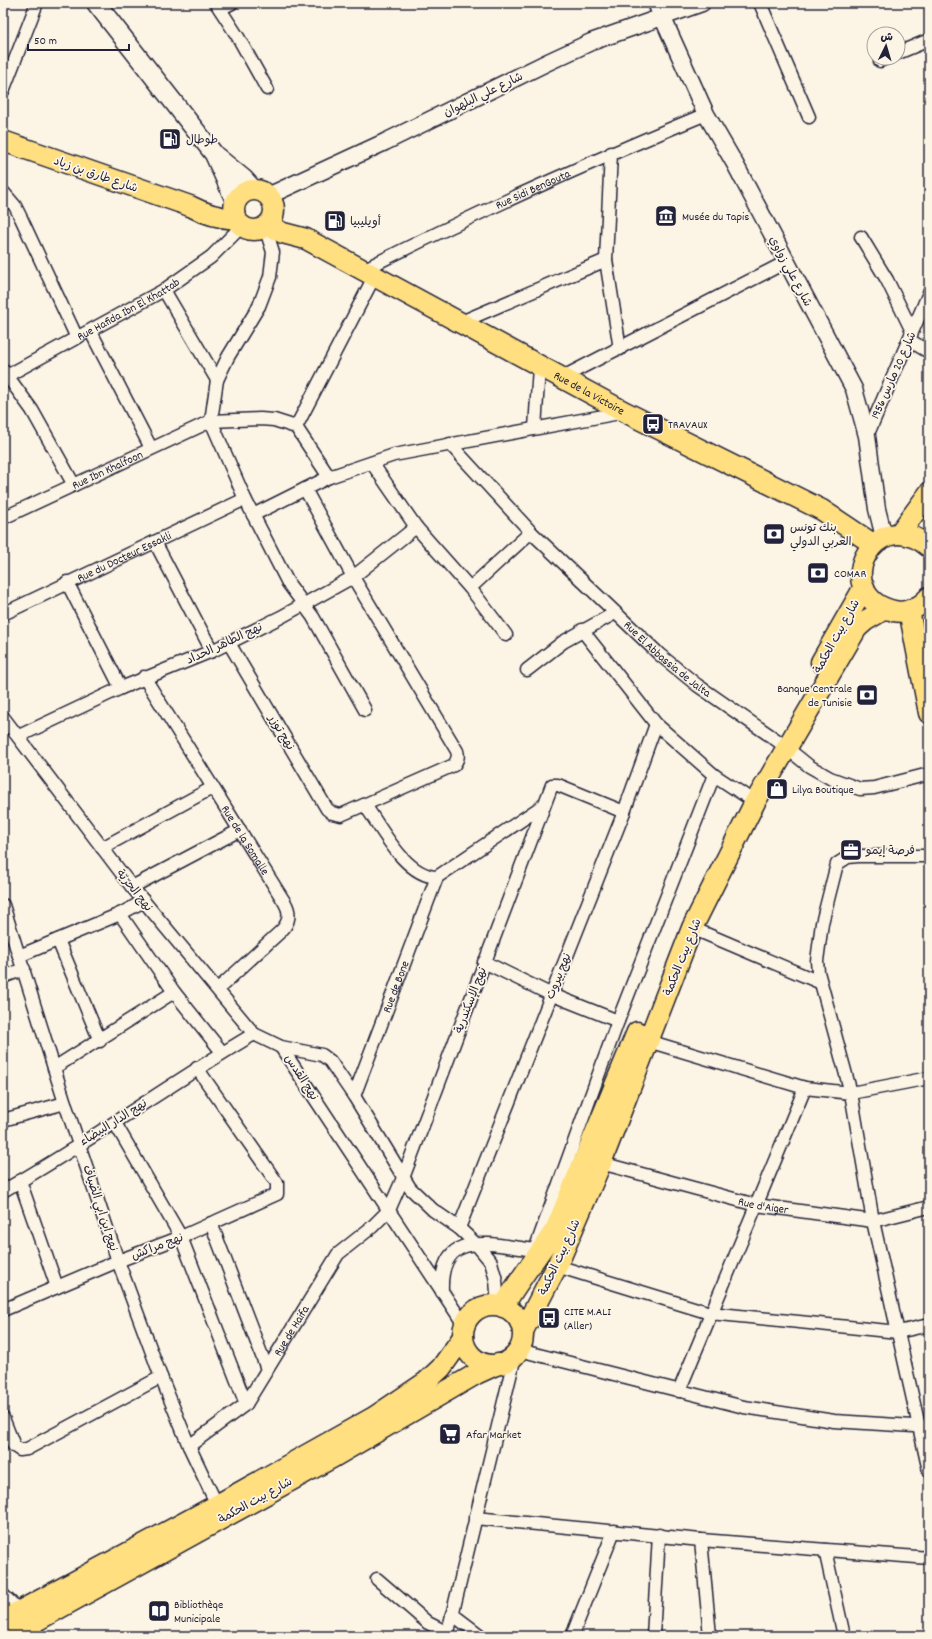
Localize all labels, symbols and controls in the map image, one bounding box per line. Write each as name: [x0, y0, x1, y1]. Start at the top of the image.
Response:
scale bar: [28, 26, 129, 52]
north arrow: [866, 26, 906, 66]
text: ش: [880, 30, 893, 47]
text: 50 m: [34, 33, 57, 50]
street label: شارع علي البلهوان: [441, 69, 527, 123]
fuel station icon: طوطال: [157, 126, 183, 152]
place label: طوطال: [186, 132, 218, 149]
street label: شارع طارق بن زياد: [51, 153, 140, 198]
street label: Rue Sidi BenGouta: [493, 166, 574, 215]
museum icon: Musée du Tapis: [653, 203, 679, 229]
fuel station icon: أويليبيا: [322, 208, 348, 234]
place label: Musée du Tapis: [682, 209, 749, 226]
place label: أويليبيا: [350, 214, 381, 231]
street label: شارع علي زواوي: [763, 233, 815, 311]
street label: Rue Hafida Ibn El Khattab: [75, 274, 184, 346]
street label: شارع 20 مارس 1956: [867, 329, 921, 422]
street label: Rue de la Victoire: [550, 368, 627, 420]
bus stop icon: TRAVAUX: [640, 411, 666, 437]
place label: TRAVAUX: [668, 417, 708, 434]
street label: Rue Ibn Khalfoon: [70, 447, 146, 495]
place label: بنك تونس العربي الدولي: [790, 520, 852, 552]
bank icon: بنك تونس العربي الدولي: [761, 521, 787, 547]
street label: Rue du Docteur Essakli: [75, 528, 175, 587]
bank icon: COMAR: [805, 560, 831, 586]
place label: COMAR: [834, 566, 866, 583]
street label: شارع بيت الحكمة: [810, 597, 865, 677]
street label: Rue El Abbassia de Jalta: [619, 618, 714, 702]
street label: نهج الطاهر الحداد: [184, 619, 266, 670]
place label: Banque Centrale de Tunisie: [777, 681, 852, 712]
bank icon: Banque Centrale de Tunisie: [854, 682, 880, 708]
street label: نهج توزر: [263, 711, 298, 754]
shop icon: Lilya Boutique: [764, 776, 790, 802]
place label: Lilya Boutique: [792, 782, 854, 799]
street label: Rue de la Somalle: [216, 802, 273, 879]
office icon: فرصة إيمو: [838, 837, 864, 863]
place label: فرصة إيمو: [865, 843, 915, 860]
street label: نهج الحرّيّة: [112, 866, 156, 916]
street label: شارع بيت الحكمة: [660, 916, 707, 999]
street label: نهج بيروت: [542, 951, 576, 1002]
street label: Rue de Bone: [379, 959, 414, 1016]
street label: نهج الإسكندرية: [451, 965, 492, 1036]
street label: نهج القدس: [279, 1051, 322, 1104]
street label: نهج الدار البيضاء: [77, 1096, 151, 1151]
street label: نهج ابن ابي الضياف: [77, 1163, 122, 1254]
street label: Rue d'Aiger: [736, 1194, 790, 1219]
street label: شارع بيت الحكمة: [535, 1217, 585, 1298]
street label: نهج مراكش: [129, 1230, 186, 1265]
street label: Rue de Haifa: [270, 1302, 315, 1360]
place label: CITE M.ALI (Aller): [564, 1304, 611, 1335]
bus stop icon: CITE M.ALI (Aller): [536, 1305, 562, 1331]
supermarket icon: Afar Market: [437, 1421, 463, 1447]
place label: Afar Market: [466, 1427, 522, 1444]
street label: شارع بيت الحكمة: [216, 1474, 296, 1529]
place label: Bibliothèqe Municipale: [174, 1597, 223, 1628]
library icon: Bibliothèqe Municipale: [146, 1598, 172, 1624]

